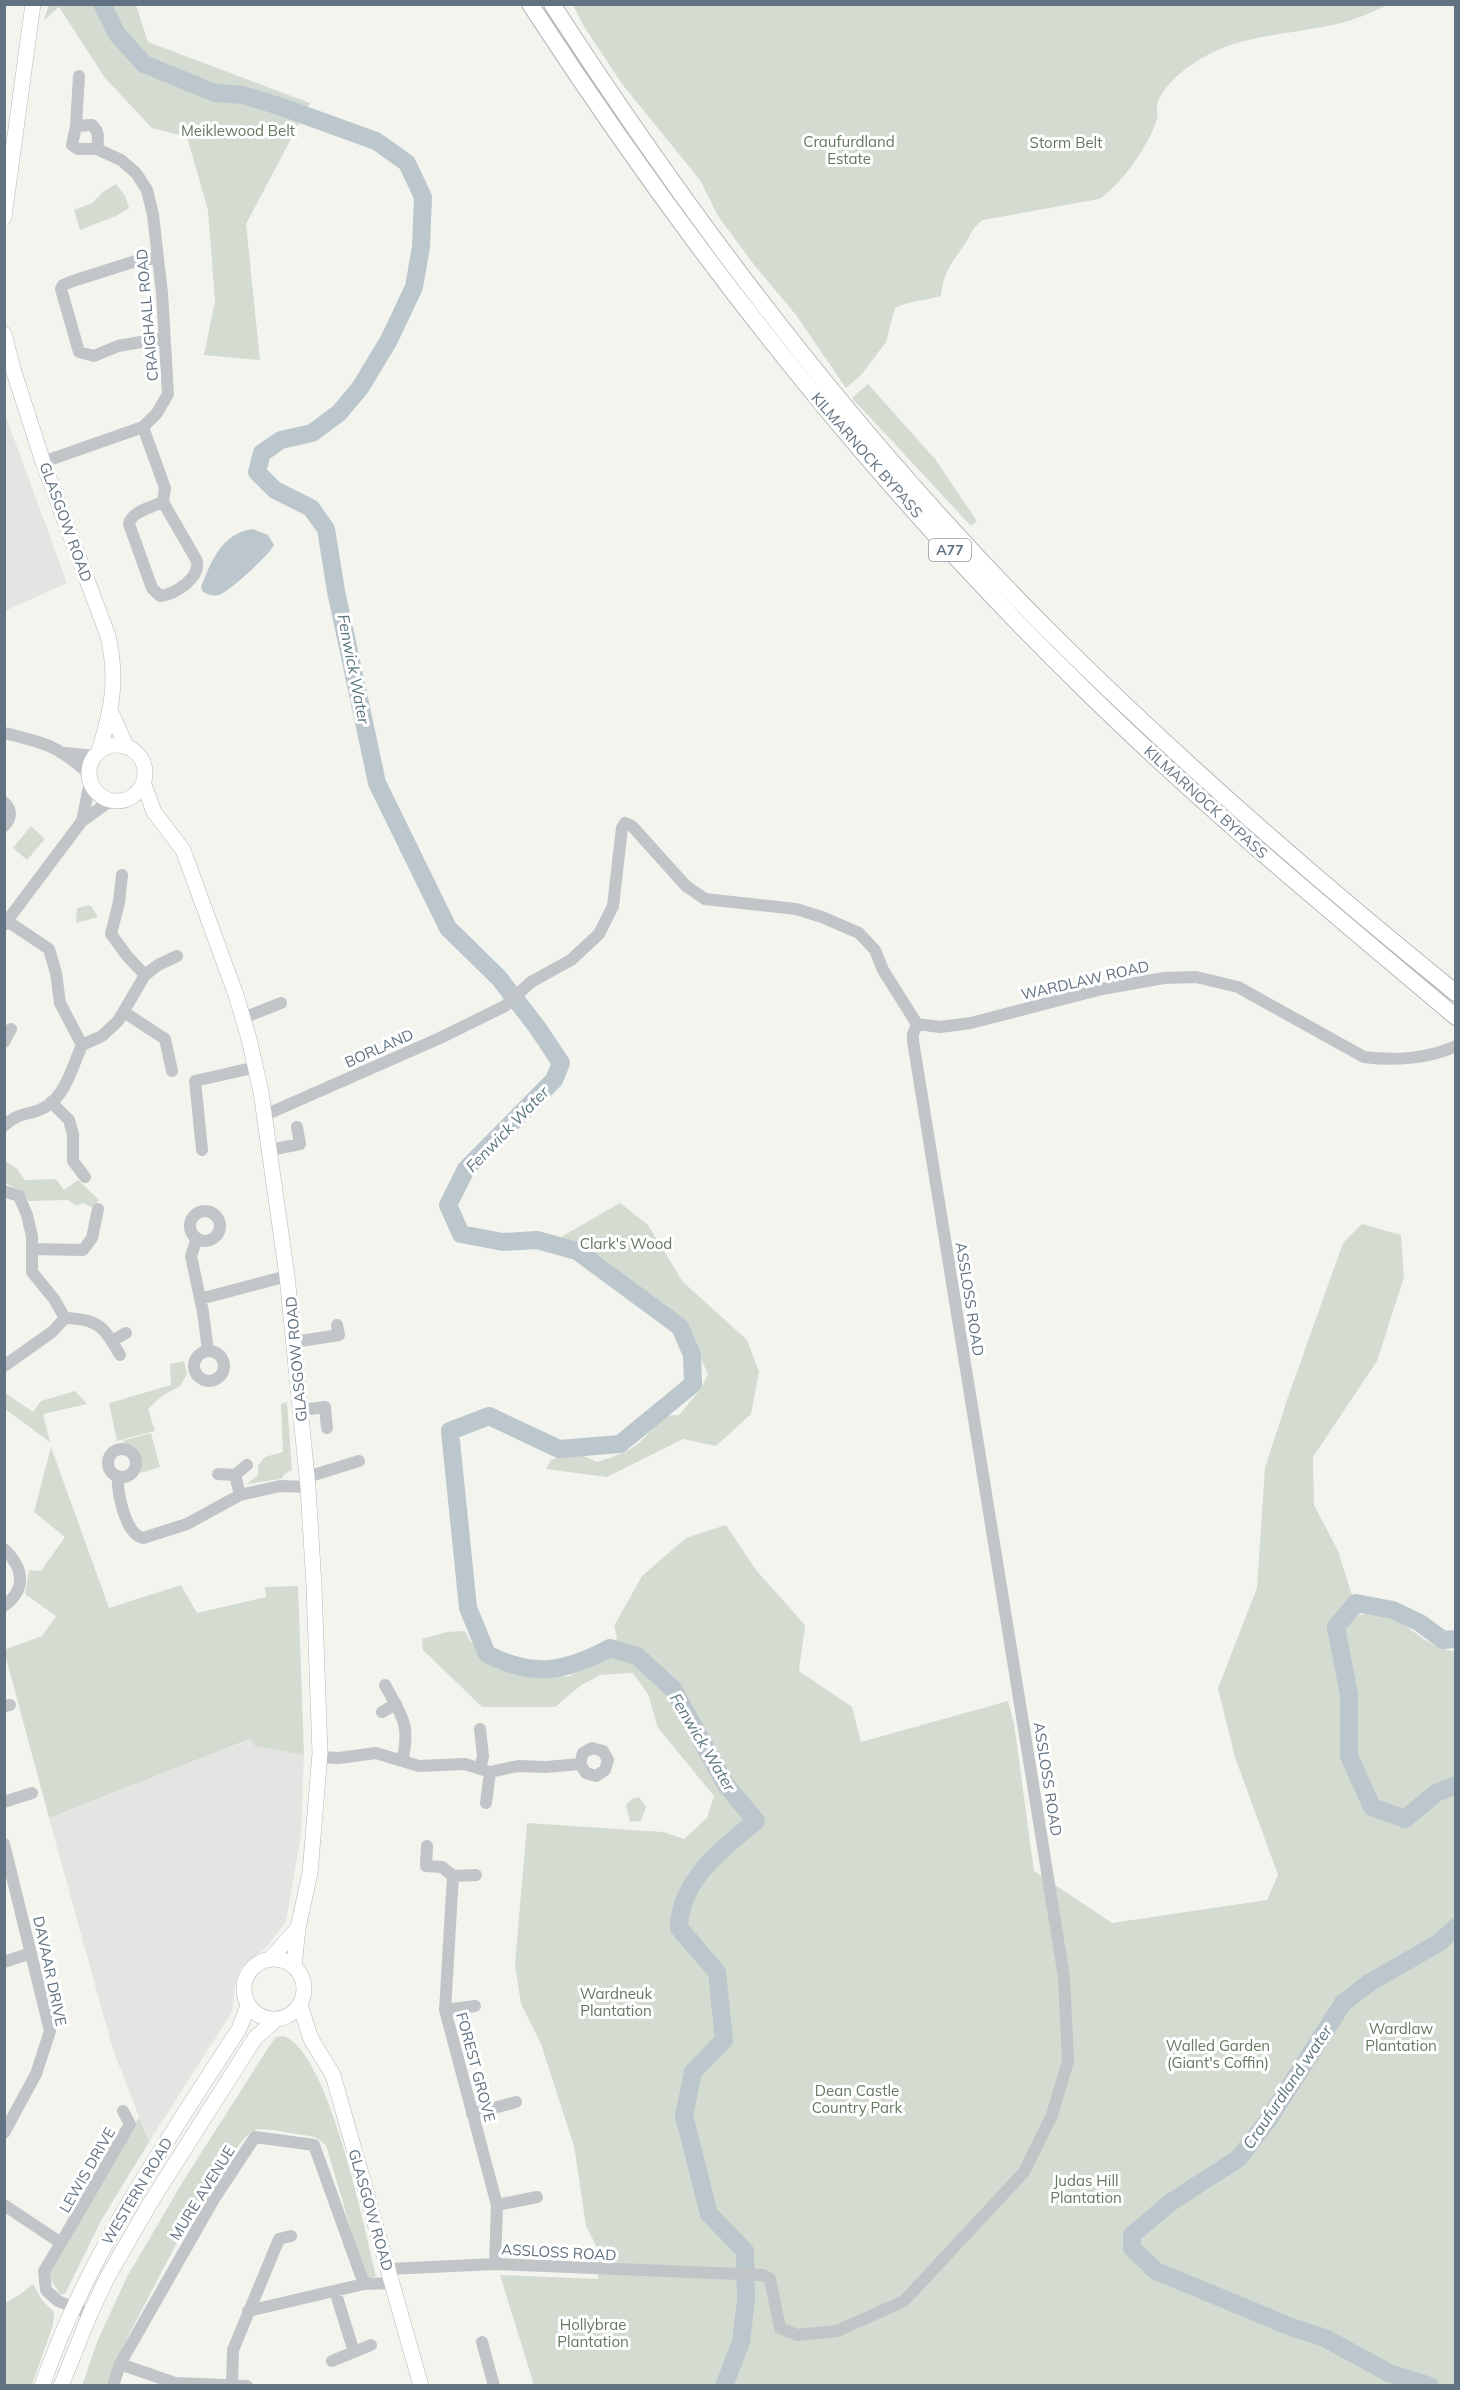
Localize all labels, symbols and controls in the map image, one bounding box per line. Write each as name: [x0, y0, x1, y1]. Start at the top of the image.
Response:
park label: Meiklewood Belt: [181, 121, 295, 140]
park label: Craufurdland Estate: [803, 132, 895, 168]
park label: Storm Belt: [1030, 133, 1102, 152]
street label: CRAIGHALL ROAD: [132, 248, 162, 382]
street label: KILMARNOCK BYPASS: [807, 388, 927, 522]
street label: GLASGOW ROAD: [36, 460, 96, 584]
road number: A77: [929, 539, 971, 561]
water label: Fenwick Water: [334, 612, 375, 727]
street label: KILMARNOCK BYPASS: [1140, 741, 1272, 863]
street label: WARDLAW ROAD: [1019, 956, 1151, 1004]
street label: BORLAND: [342, 1024, 416, 1072]
water label: Fenwick Water: [461, 1081, 554, 1176]
park label: Clark's Wood: [580, 1234, 672, 1253]
street label: ASSLOSS ROAD: [952, 1241, 988, 1357]
street label: GLASGOW ROAD: [281, 1295, 311, 1423]
water label: Fenwick Water: [666, 1689, 741, 1796]
street label: ASSLOSS ROAD: [1030, 1721, 1066, 1837]
street label: DAVAAR DRIVE: [29, 1914, 71, 2028]
park label: Wardneuk Plantation: [580, 1984, 653, 2020]
street label: FOREST GROVE: [452, 2010, 500, 2124]
park label: Wardlaw Plantation: [1365, 2019, 1437, 2055]
water label: Craufurdland water: [1238, 2020, 1337, 2153]
park label: Walled Garden (Giant's Coffin): [1166, 2036, 1270, 2072]
park label: Dean Castle Country Park: [812, 2081, 902, 2117]
street label: LEWIS DRIVE: [55, 2124, 119, 2216]
street label: WESTERN ROAD: [97, 2134, 177, 2248]
street label: MURE AVENUE: [165, 2142, 239, 2244]
street label: GLASGOW ROAD: [345, 2147, 397, 2273]
park label: Judas Hill Plantation: [1050, 2171, 1122, 2207]
street label: ASSLOSS ROAD: [501, 2239, 617, 2265]
park label: Hollybrae Plantation: [557, 2315, 629, 2351]

